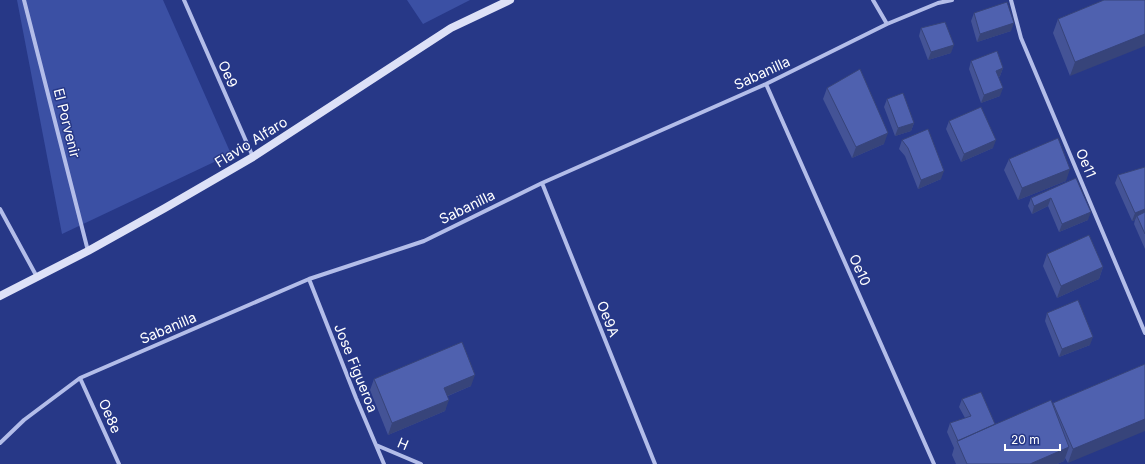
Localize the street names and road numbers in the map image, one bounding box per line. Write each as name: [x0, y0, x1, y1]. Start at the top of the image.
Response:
street label: Sabanilla: [731, 52, 792, 93]
street label: Oe9: [215, 58, 242, 90]
street label: El Porvenir: [51, 86, 84, 159]
street label: Flavio Alfaro: [211, 113, 290, 171]
street label: Oe11: [1073, 146, 1100, 180]
street label: Sabanilla: [436, 186, 497, 227]
street label: Oe10: [846, 251, 875, 288]
street label: Oe9A: [594, 298, 623, 340]
street label: Sabanilla: [137, 308, 199, 347]
street label: Jose Figueroa: [331, 321, 382, 415]
street label: Oe8e: [95, 396, 125, 436]
street label: H: [395, 434, 411, 453]

